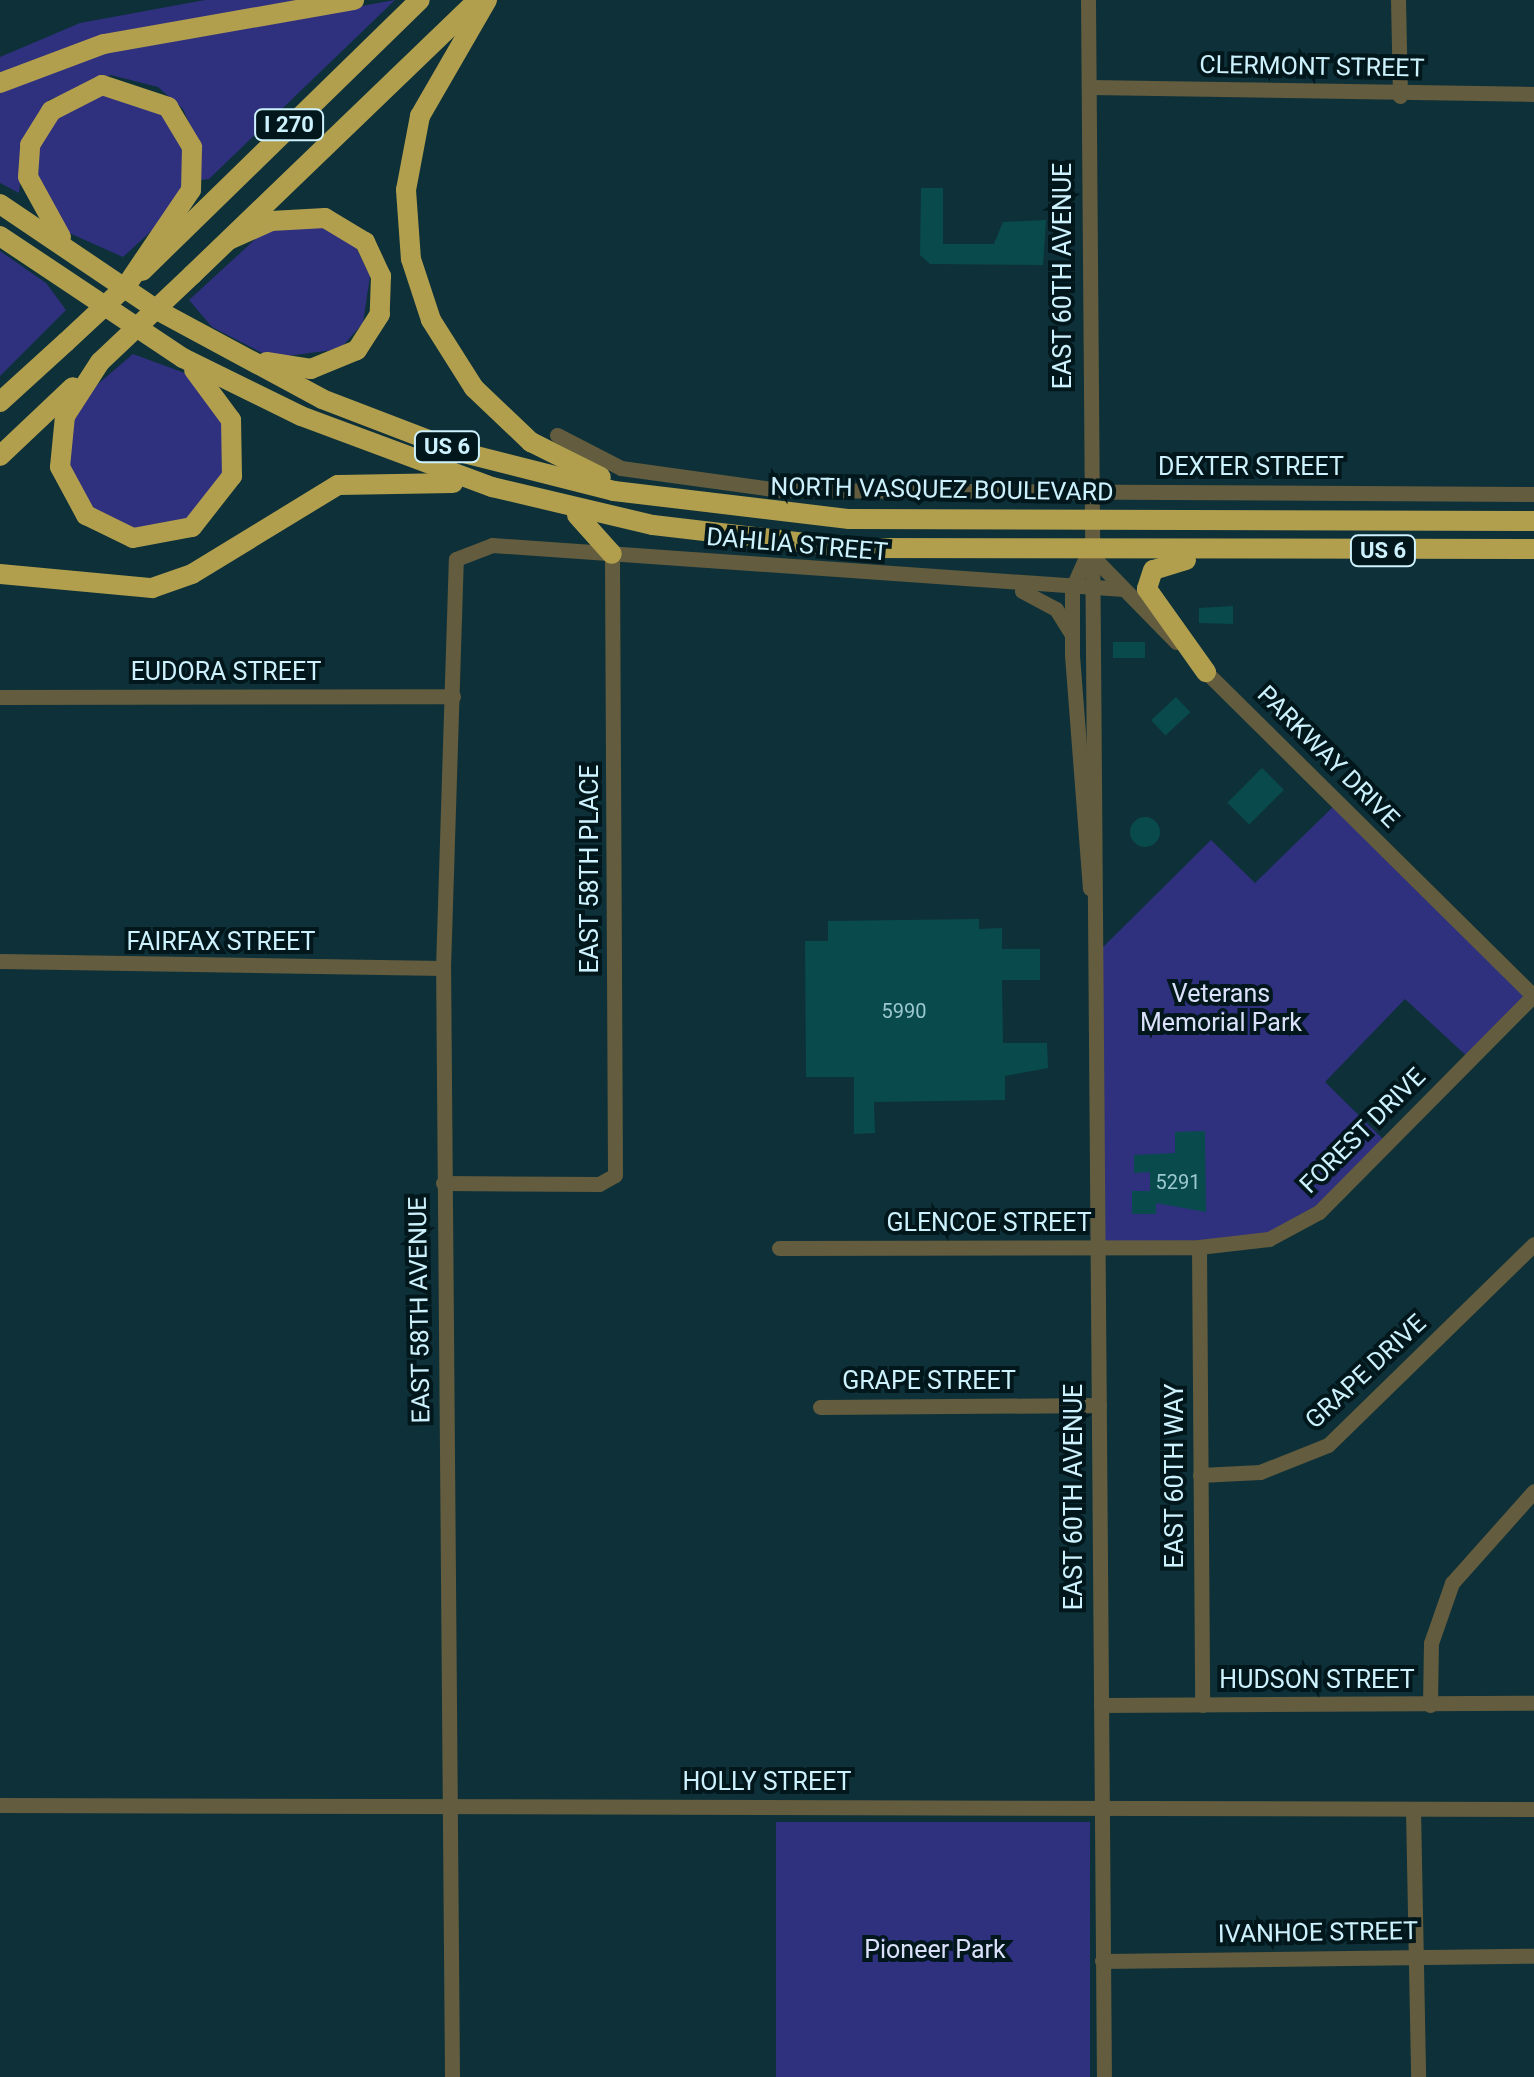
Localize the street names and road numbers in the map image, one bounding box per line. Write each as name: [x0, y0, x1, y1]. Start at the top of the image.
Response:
street label: CLERMONT STREET: [1199, 50, 1425, 84]
road number: I 270: [254, 108, 324, 142]
street label: EAST 60TH AVENUE: [1048, 162, 1078, 390]
road number: US 6: [412, 430, 482, 464]
street label: DEXTER STREET: [1158, 452, 1344, 482]
street label: NORTH VASQUEZ BOULEVARD: [770, 472, 1114, 508]
street label: DAHLIA STREET: [705, 522, 889, 568]
road number: US 6: [1348, 534, 1418, 568]
street label: EUDORA STREET: [131, 657, 321, 687]
street label: PARKWAY DRIVE: [1251, 680, 1405, 834]
street label: EAST 58TH PLACE: [575, 764, 605, 974]
street label: FAIRFAX STREET: [127, 927, 315, 957]
street label: FOREST DRIVE: [1294, 1062, 1432, 1200]
street label: EAST 58TH AVENUE: [403, 1196, 437, 1424]
street label: GLENCOE STREET: [886, 1208, 1092, 1238]
street label: GRAPE DRIVE: [1300, 1309, 1432, 1435]
street label: GRAPE STREET: [842, 1366, 1016, 1396]
street label: EAST 60TH AVENUE: [1059, 1383, 1089, 1611]
street label: EAST 60TH WAY: [1160, 1383, 1190, 1569]
street label: HUDSON STREET: [1219, 1665, 1415, 1695]
street label: HOLLY STREET: [682, 1767, 852, 1797]
street label: IVANHOE STREET: [1218, 1916, 1418, 1950]

